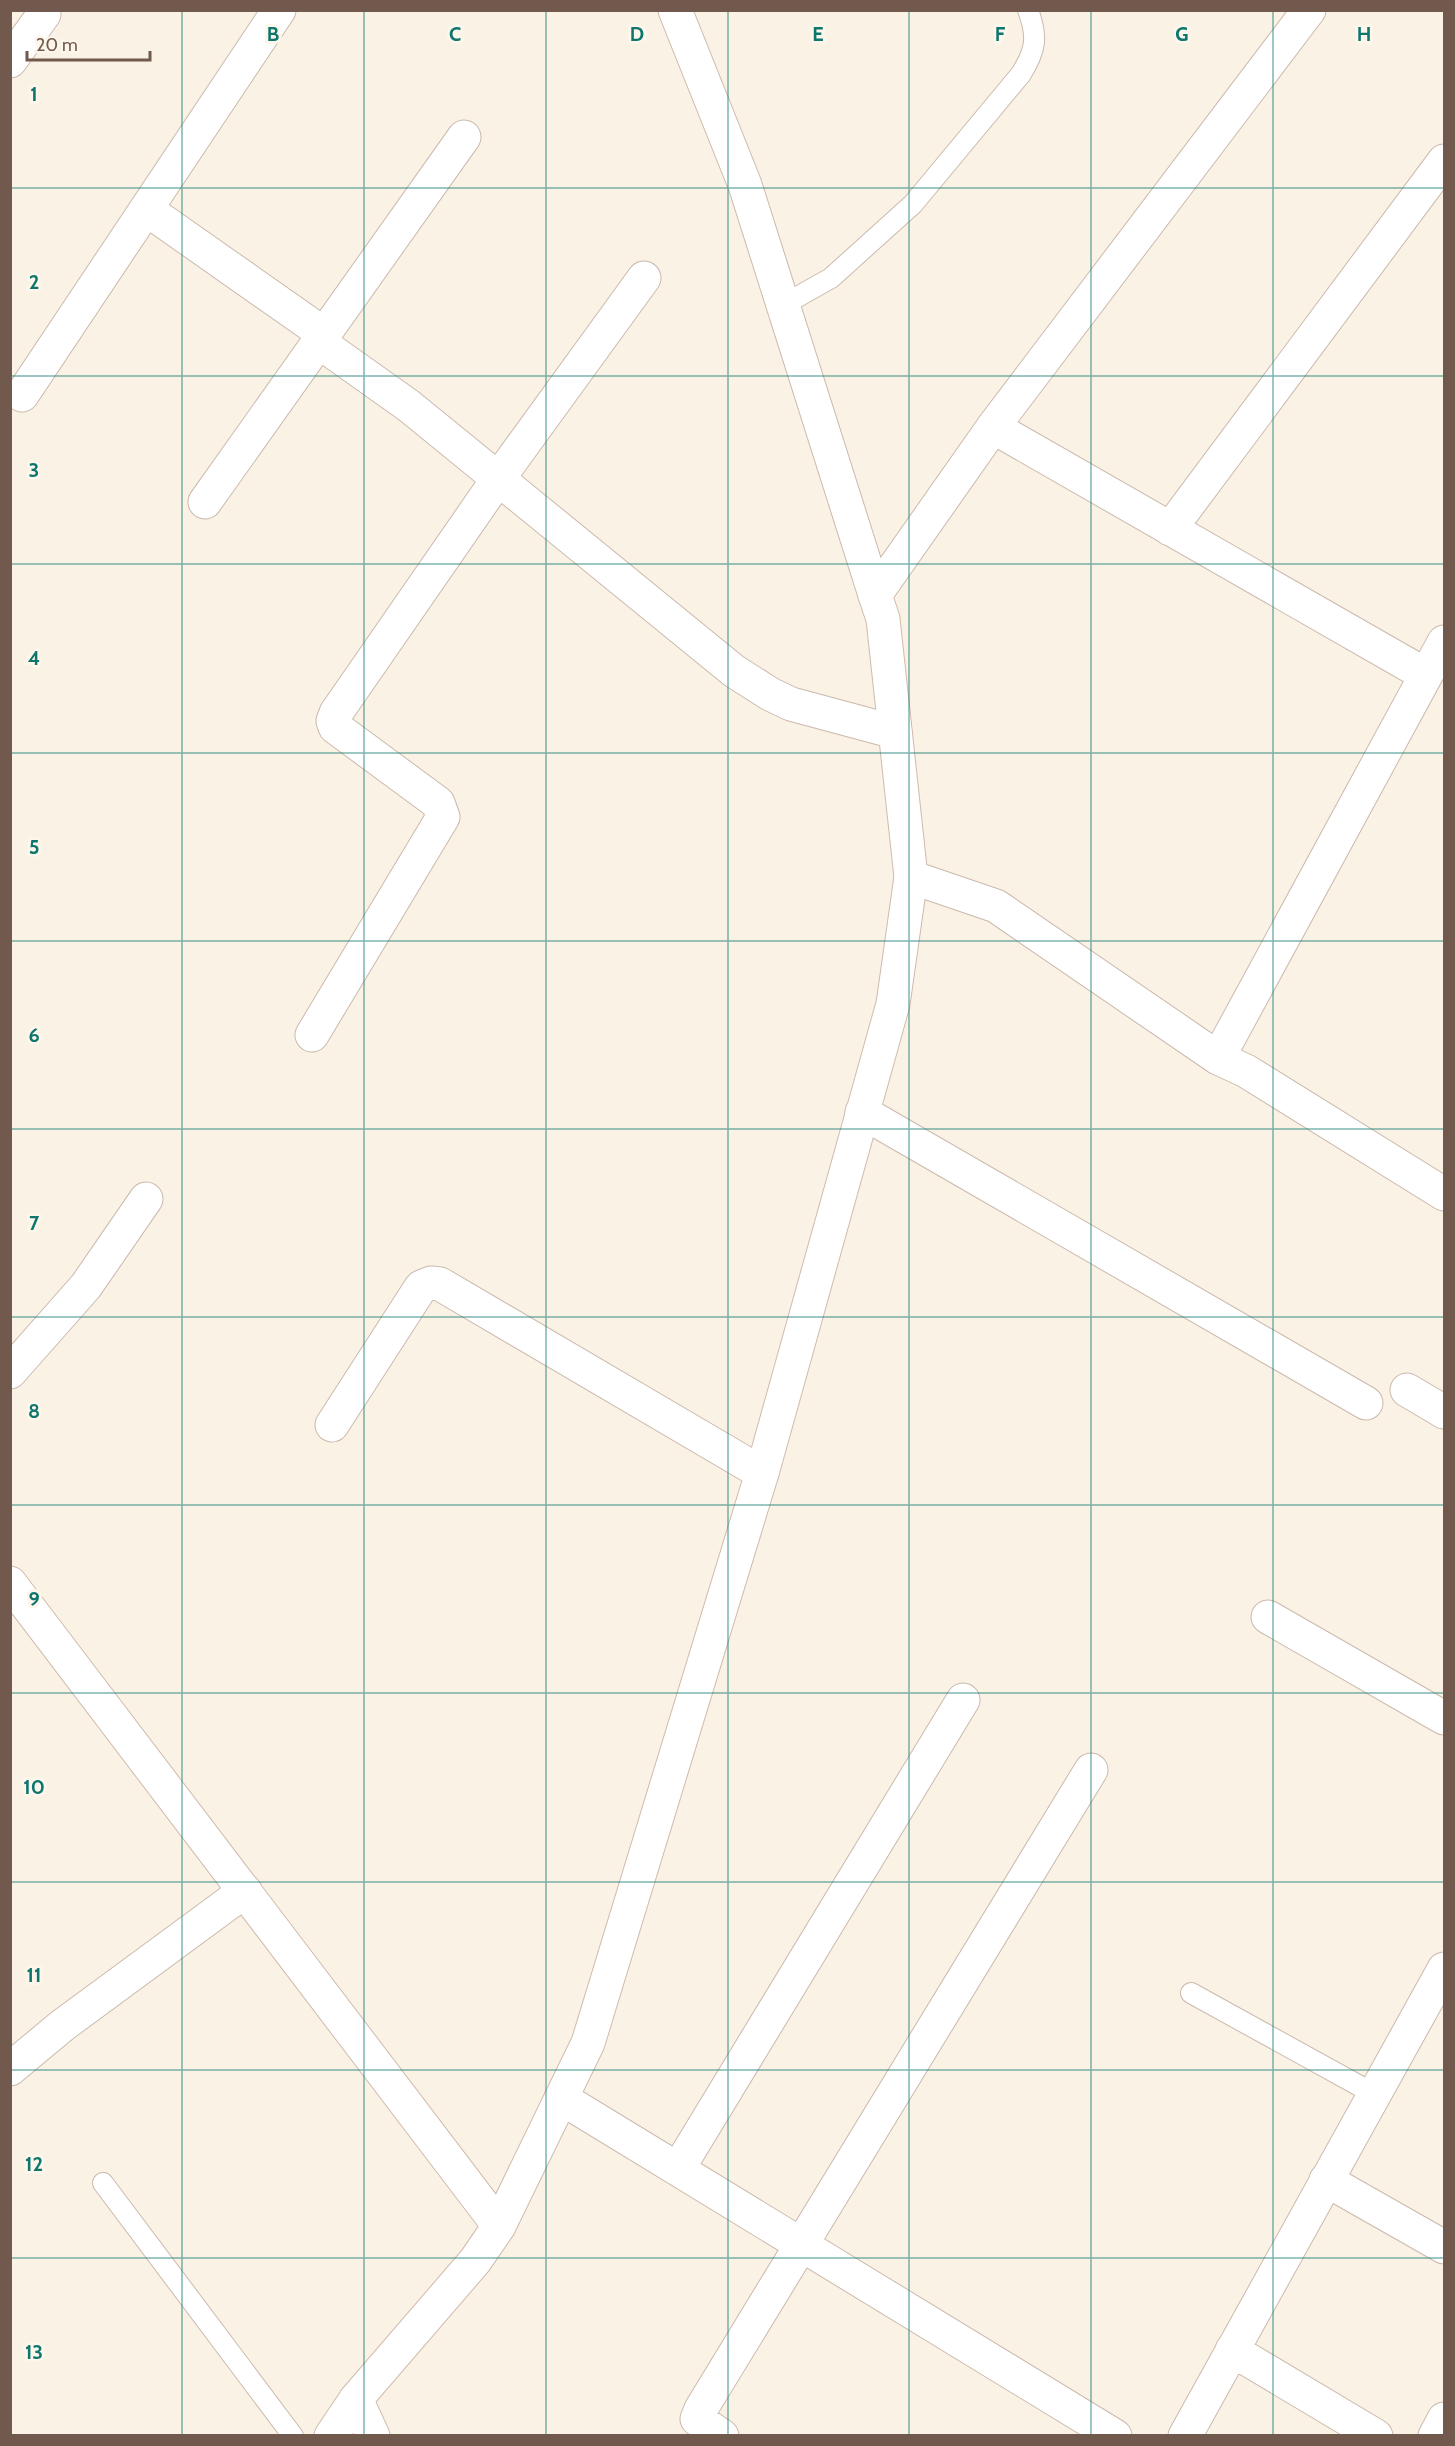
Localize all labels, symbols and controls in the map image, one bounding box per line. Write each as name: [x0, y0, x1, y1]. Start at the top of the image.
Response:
text: B: [267, 22, 279, 46]
text: C: [449, 22, 461, 46]
text: D: [630, 22, 644, 46]
text: E: [812, 22, 824, 46]
text: F: [995, 22, 1006, 46]
text: G: [1175, 22, 1189, 46]
text: H: [1357, 22, 1371, 46]
scale bar: [27, 24, 150, 62]
text: 20 m: [36, 34, 78, 56]
text: 1: [30, 82, 38, 106]
text: 2: [29, 270, 39, 294]
text: 3: [29, 458, 39, 482]
text: 4: [28, 646, 40, 670]
text: 5: [29, 835, 39, 859]
text: 6: [28, 1023, 40, 1047]
text: 7: [29, 1211, 40, 1235]
text: 8: [28, 1399, 40, 1423]
text: 9: [28, 1587, 40, 1611]
text: 10: [23, 1775, 45, 1799]
text: 11: [27, 1963, 41, 1987]
text: 12: [25, 2152, 43, 2176]
text: 13: [25, 2340, 43, 2364]

